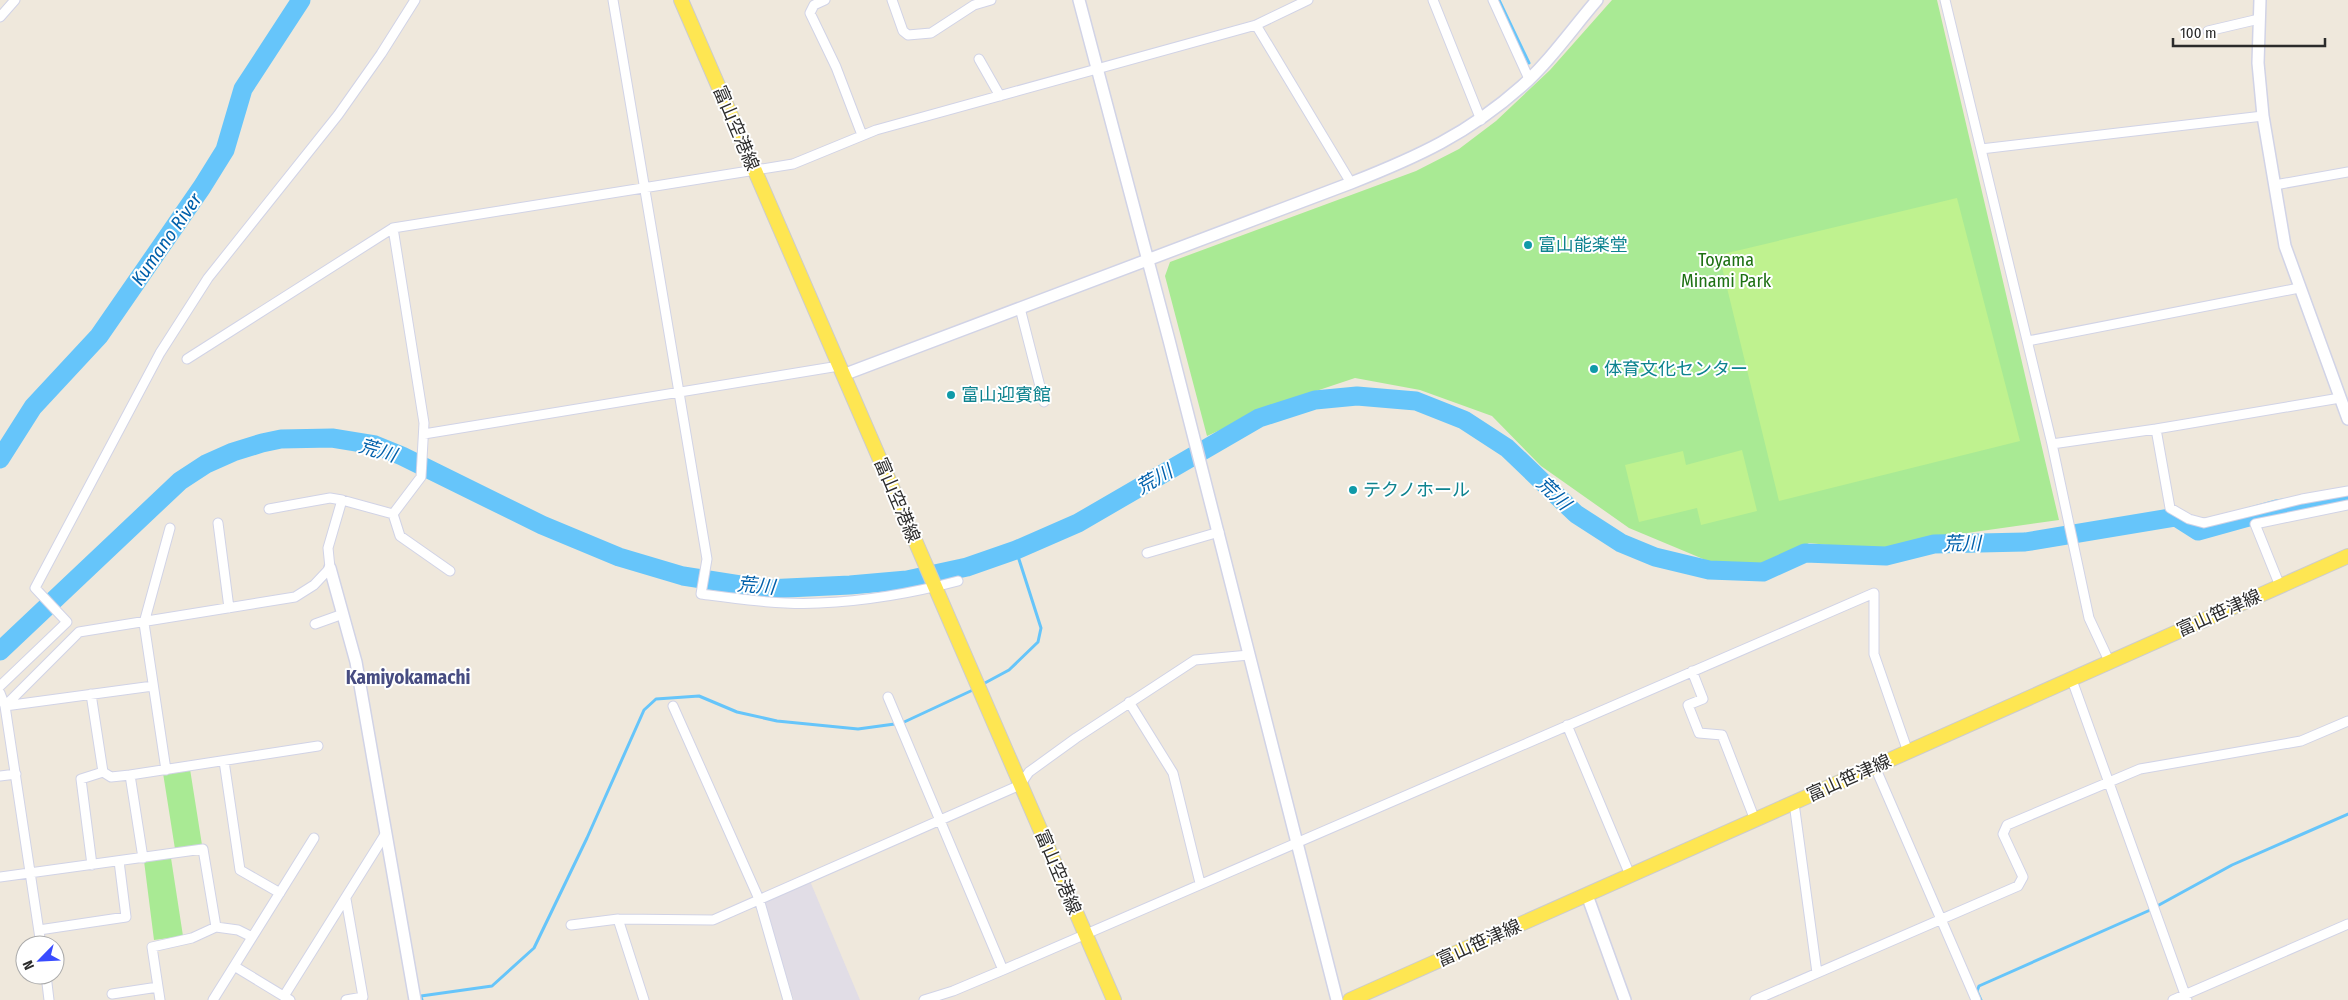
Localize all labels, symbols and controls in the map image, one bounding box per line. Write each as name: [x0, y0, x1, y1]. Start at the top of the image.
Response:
scale bar: [2173, 15, 2326, 47]
text: 100 m: [2180, 24, 2217, 42]
street label: 富山空港線: [708, 82, 764, 174]
water label: Kumano River: [126, 188, 207, 290]
place label: 富山能楽堂: [1538, 234, 1628, 256]
marker: 富山能楽堂: [1522, 239, 1534, 251]
park label: Toyama Minami Park: [1681, 249, 1772, 292]
place label: 体育文化センター: [1604, 358, 1748, 380]
marker: 体育文化センター: [1588, 363, 1600, 375]
place label: 富山迎賓館: [961, 384, 1051, 406]
marker: 富山迎賓館: [945, 389, 957, 401]
water label: 荒川: [356, 434, 401, 467]
street label: 富山空港線: [869, 454, 925, 546]
water label: 荒川: [1132, 459, 1178, 499]
water label: 荒川: [1532, 472, 1577, 516]
place label: テクノホール: [1363, 479, 1470, 501]
marker: テクノホール: [1347, 484, 1359, 496]
water label: 荒川: [1943, 532, 1983, 555]
water label: 荒川: [736, 572, 778, 599]
street label: 富山笹津線: [2173, 585, 2265, 641]
district label: Kamiyokamachi: [346, 666, 470, 689]
street label: 富山笹津線: [1803, 750, 1895, 806]
street label: 富山空港線: [1030, 826, 1086, 918]
street label: 富山笹津線: [1433, 915, 1525, 971]
north arrow: [15, 935, 65, 985]
text: N: [19, 958, 38, 972]

